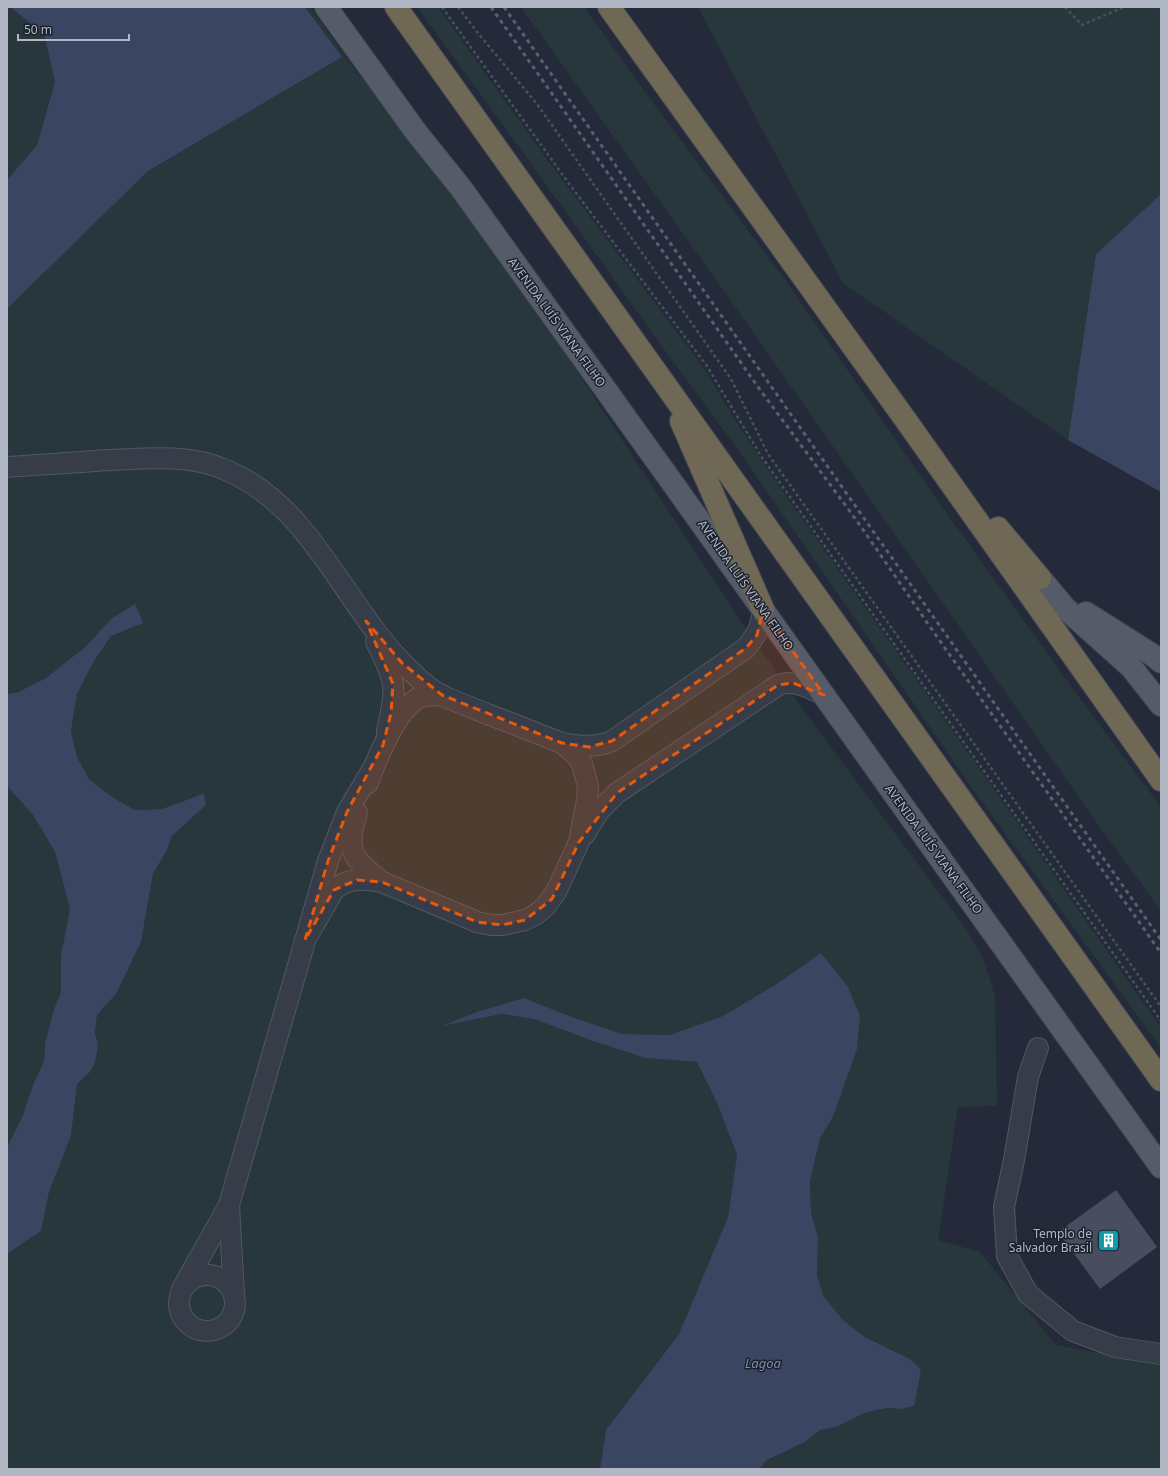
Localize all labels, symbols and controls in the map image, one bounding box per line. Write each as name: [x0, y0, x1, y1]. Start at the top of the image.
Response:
scale bar: [18, 16, 129, 42]
text: 50 m: [24, 21, 52, 38]
street label: AVENIDA LUÍS VIANA FILHO: [504, 254, 610, 390]
street label: AVENIDA LUÍS VIANA FILHO: [694, 516, 798, 654]
street label: AVENIDA LUÍS VIANA FILHO: [881, 781, 987, 917]
place label: Templo de Salvador Brasil: [1009, 1225, 1092, 1256]
building icon: Templo de Salvador Brasil: [1095, 1227, 1121, 1253]
water label: Lagoa: [745, 1354, 782, 1372]

